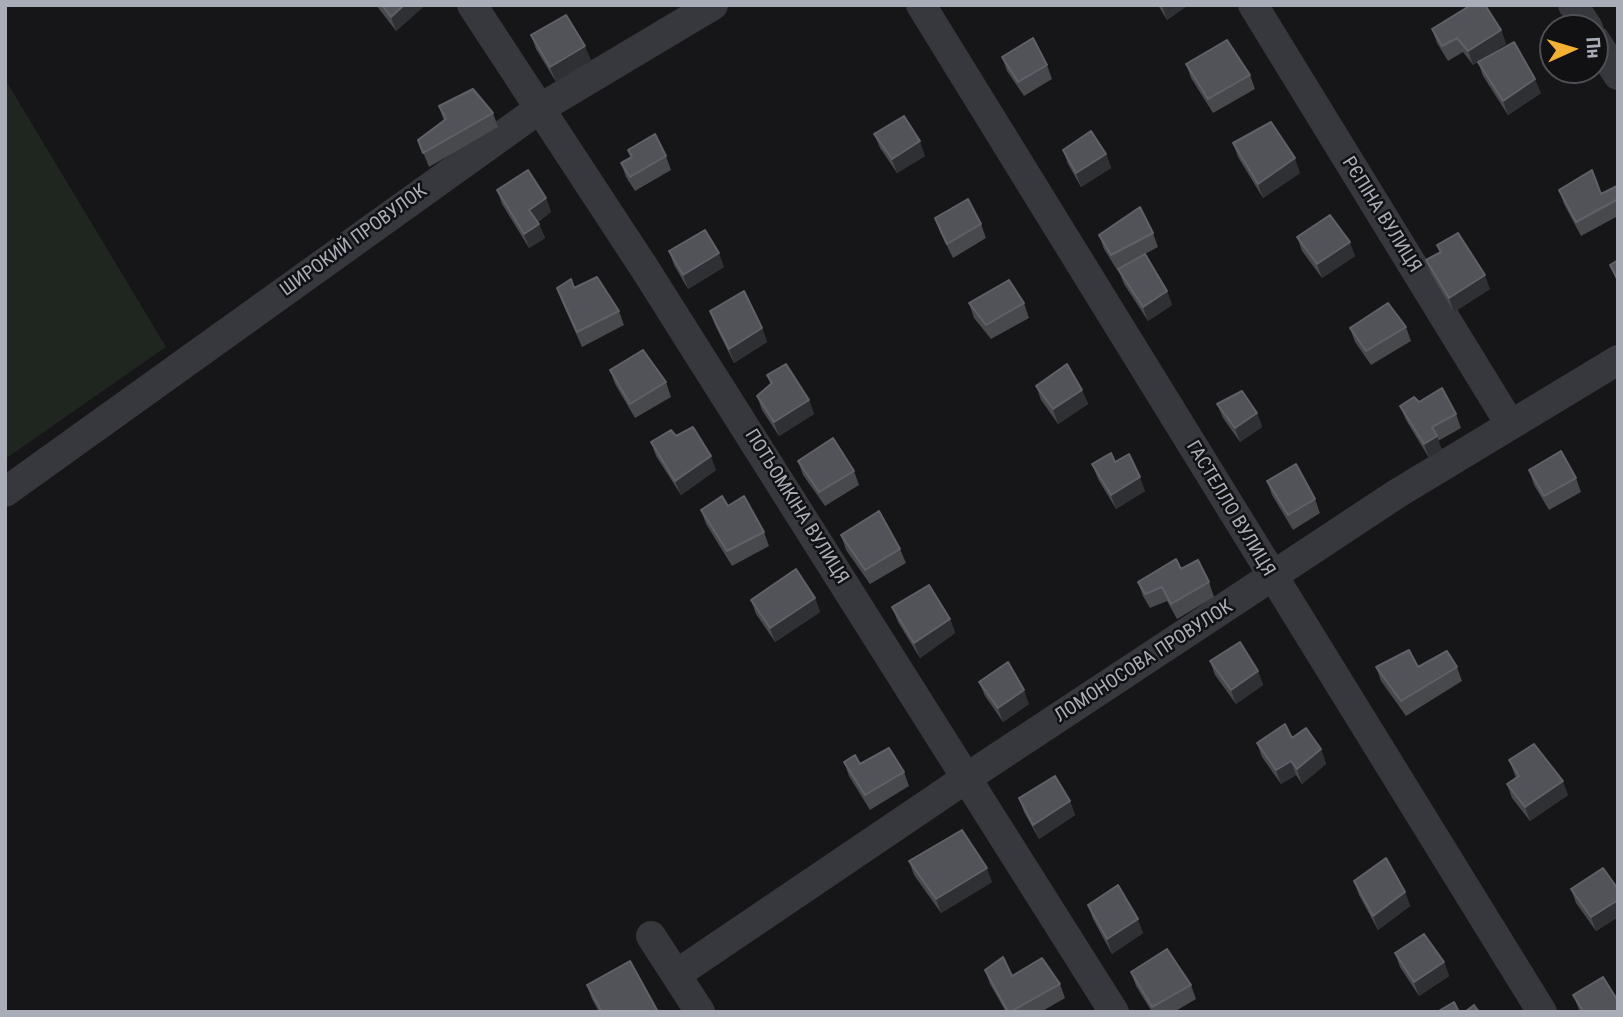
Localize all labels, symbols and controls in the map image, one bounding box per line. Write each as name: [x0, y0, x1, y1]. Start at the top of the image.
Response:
north arrow: [1539, 14, 1609, 84]
text: Пн: [1581, 36, 1606, 59]
street label: РЄПІНА ВУЛИЦЯ: [1336, 153, 1426, 277]
street label: ШИРОКИЙ ПРОВУЛОК: [276, 180, 432, 302]
street label: ПОТЬОМКІНА ВУЛИЦЯ: [739, 425, 853, 589]
street label: ГАСТЕЛЛО ВУЛИЦЯ: [1181, 437, 1279, 581]
street label: ЛОМОНОСОВА ПРОВУЛОК: [1051, 596, 1237, 728]

